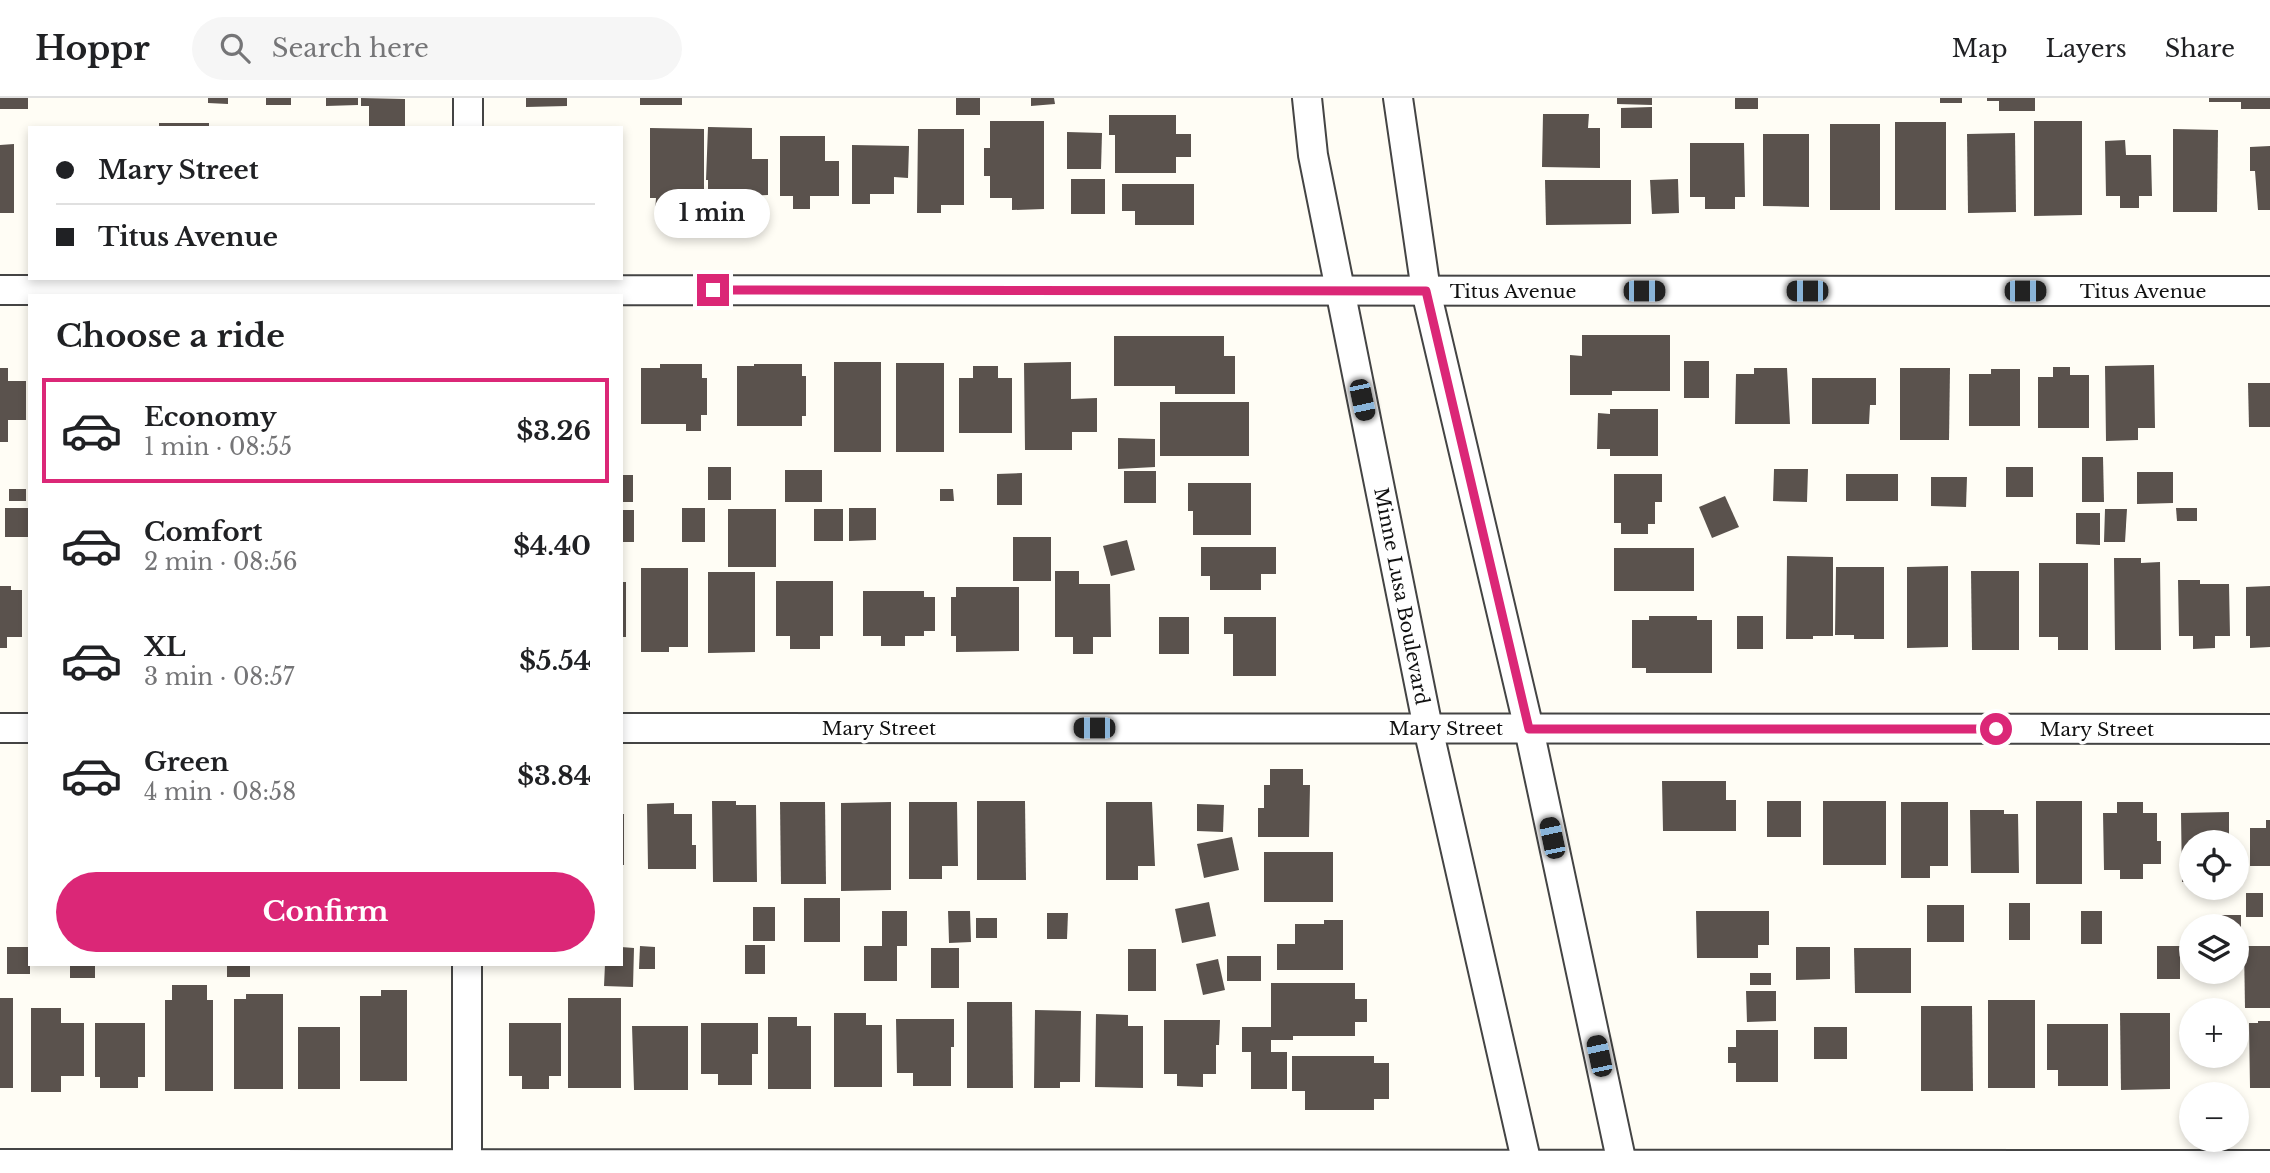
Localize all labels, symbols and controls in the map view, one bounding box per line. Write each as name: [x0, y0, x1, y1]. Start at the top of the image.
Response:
search box: [192, 17, 682, 80]
text: Hoppr: [35, 28, 150, 69]
icon: search: [216, 29, 254, 67]
text: Search here: [272, 32, 429, 64]
text: Map: [1952, 34, 2008, 63]
text: Layers: [2046, 34, 2127, 63]
text: Share: [2165, 34, 2235, 63]
text: Mary Street: [98, 154, 259, 186]
callout: 1 min: [655, 188, 771, 238]
text: 1 min: [679, 199, 745, 227]
text: Titus Avenue: [98, 221, 278, 253]
route end: [697, 274, 729, 306]
street label: Titus Avenue: [1450, 280, 1576, 303]
street label: Titus Avenue: [2080, 280, 2206, 303]
car: [1624, 281, 1666, 302]
car: [1787, 281, 1829, 302]
car: [2005, 281, 2047, 302]
text: Choose a ride: [56, 316, 285, 356]
car: [1348, 377, 1377, 423]
icon: car: [60, 399, 123, 462]
text: Economy: [144, 401, 277, 433]
text: $3.26: [516, 415, 591, 447]
text: 1 min · 08:55: [144, 433, 292, 461]
street label: Minne Lusa Boulevard: [1369, 486, 1434, 707]
icon: car: [60, 514, 123, 577]
text: Comfort: [144, 516, 262, 548]
text: $4.40: [513, 530, 591, 562]
text: 2 min · 08:56: [144, 548, 298, 576]
icon: car: [60, 629, 123, 692]
text: XL: [144, 631, 186, 663]
text: $5.54: [519, 645, 591, 677]
text: 3 min · 08:57: [144, 663, 294, 691]
route start: [1980, 713, 2012, 745]
street label: Mary Street: [822, 717, 937, 740]
street label: Mary Street: [1389, 717, 1504, 740]
car: [1074, 718, 1116, 739]
street label: Mary Street: [2040, 718, 2155, 741]
icon: car: [60, 744, 123, 807]
text: Green: [144, 746, 229, 778]
text: $3.84: [517, 760, 591, 792]
text: 4 min · 08:58: [144, 778, 296, 806]
car: [1538, 815, 1567, 861]
map controls: [2179, 830, 2249, 1152]
button: locate: [2179, 830, 2249, 900]
button: Confirm: [56, 872, 595, 952]
button: layers: [2179, 914, 2249, 984]
button: +: [2179, 998, 2249, 1068]
car: [1585, 1033, 1614, 1079]
button: −: [2179, 1082, 2249, 1152]

